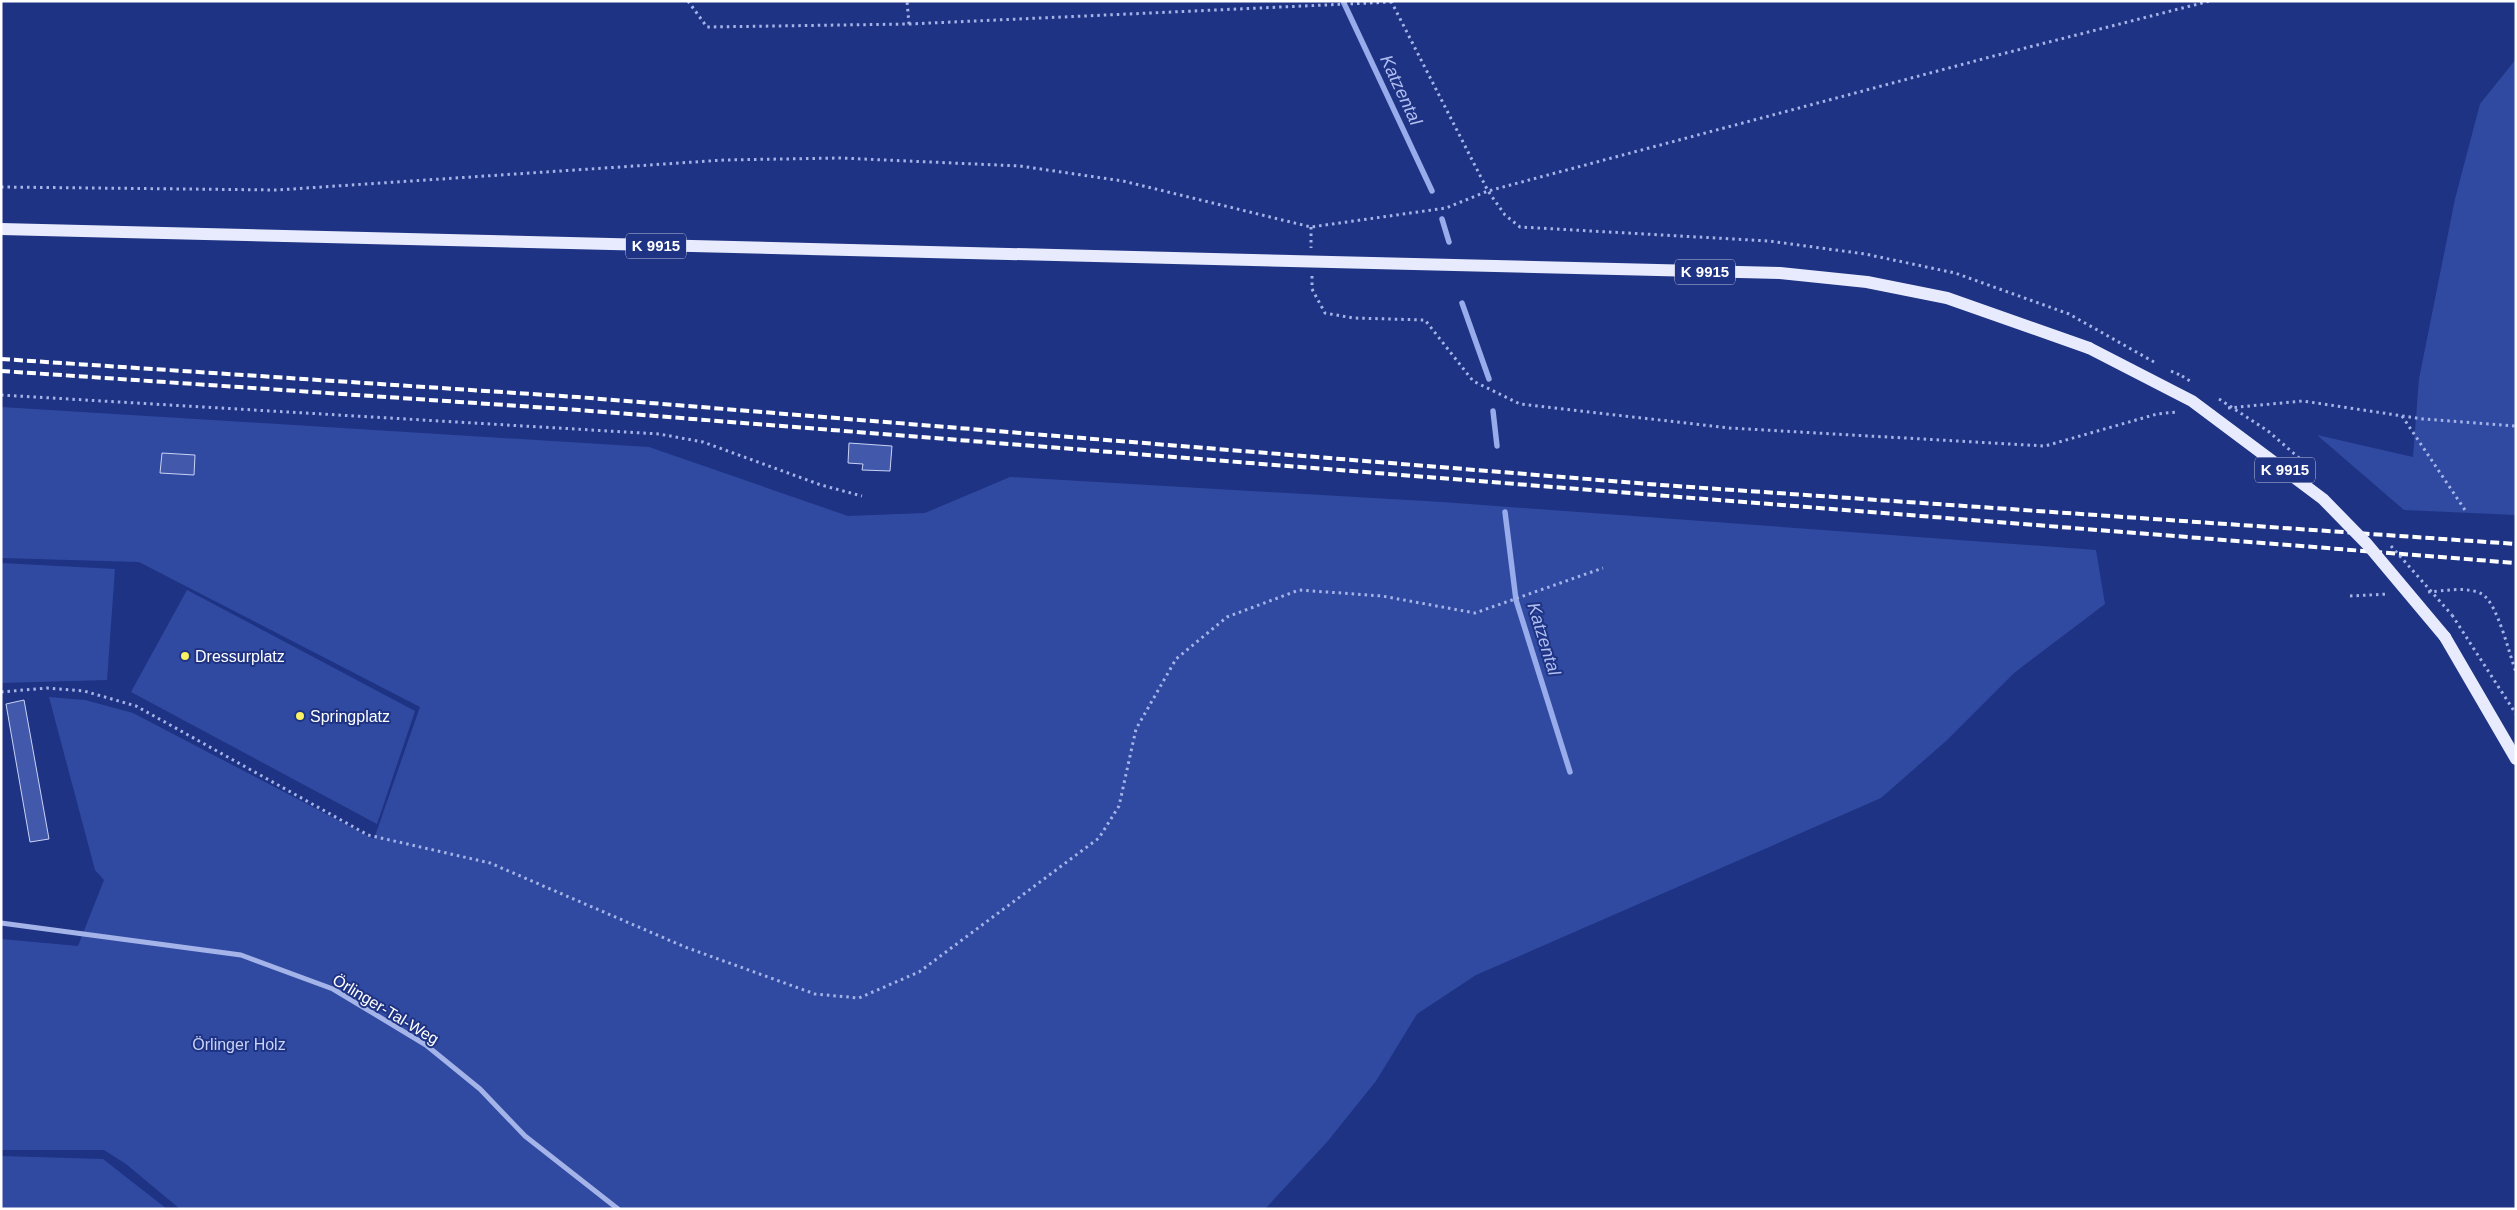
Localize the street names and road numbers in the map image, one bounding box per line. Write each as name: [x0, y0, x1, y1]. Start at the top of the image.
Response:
road number: K 9915: [626, 234, 686, 258]
road number: K 9915: [1675, 260, 1735, 284]
road number: K 9915: [2255, 458, 2315, 482]
street label: Örlinger-Tal-Weg: [330, 971, 442, 1048]

